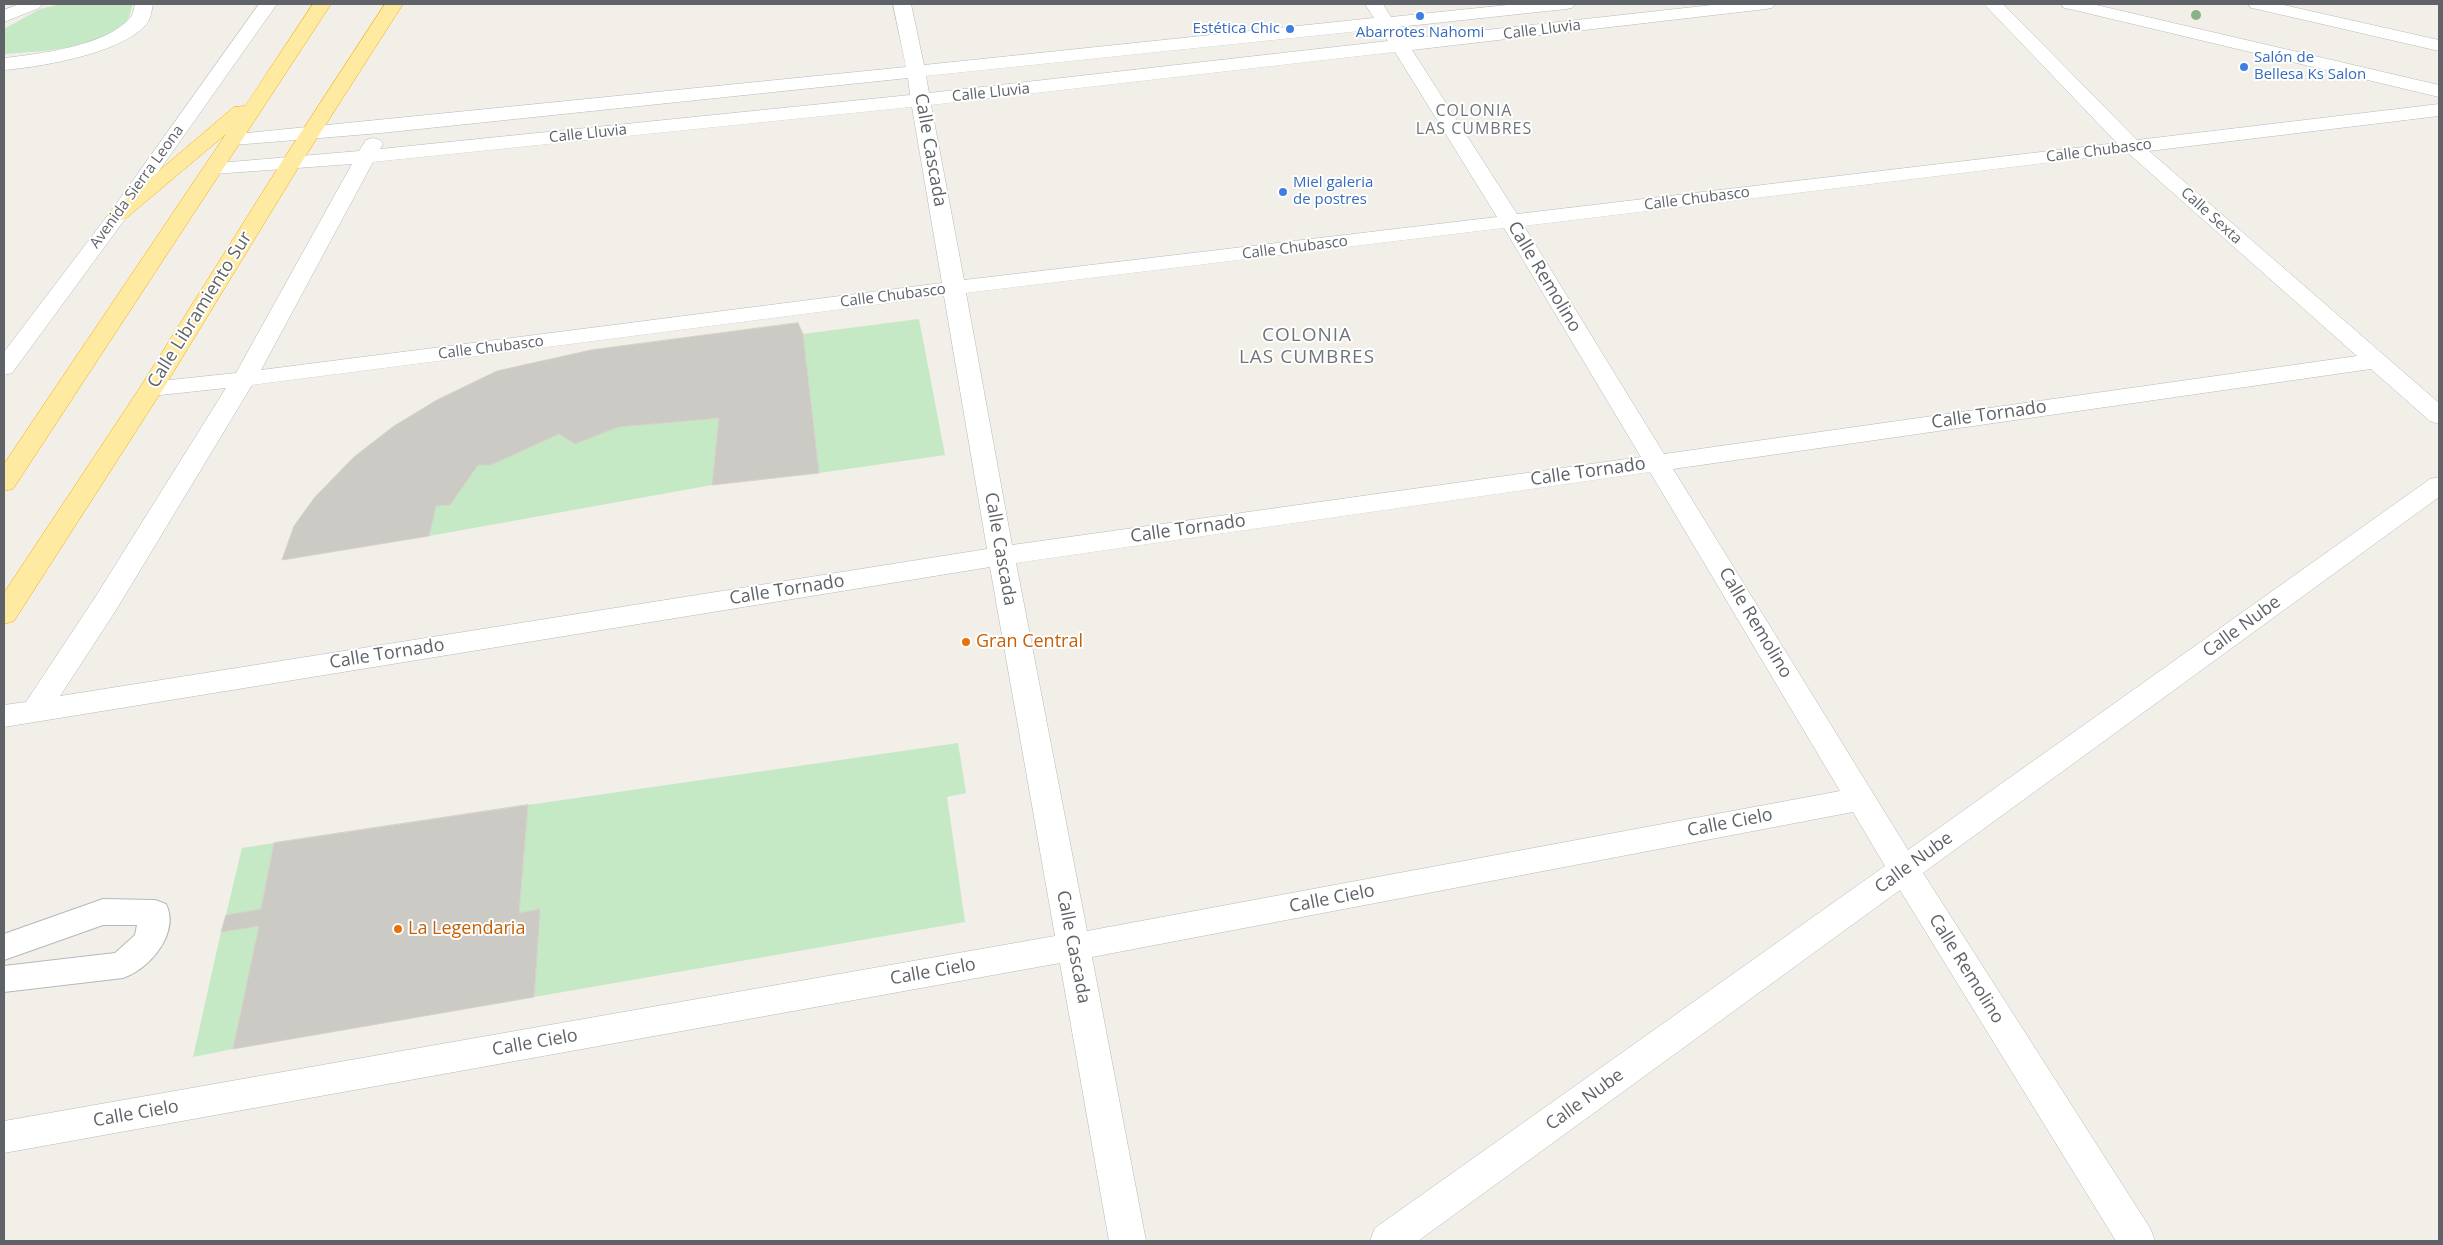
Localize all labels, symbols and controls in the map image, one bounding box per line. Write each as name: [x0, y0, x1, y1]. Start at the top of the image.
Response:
marker: Abarrotes Nahomi: [1414, 10, 1426, 22]
street label: Calle Lluvia: [1502, 16, 1582, 44]
place label: Estética Chic: [1193, 20, 1280, 38]
marker: Estética Chic: [1284, 23, 1296, 35]
place label: Abarrotes Nahomi: [1356, 24, 1484, 42]
place label: Salón de Bellesa Ks Salon: [2254, 49, 2366, 84]
marker: Salón de Bellesa Ks Salon: [2238, 61, 2250, 73]
street label: Calle Lluvia: [951, 80, 1031, 106]
street label: Calle Cascada: [909, 92, 951, 208]
district label: COLONIA LAS CUMBRES: [1414, 101, 1534, 139]
street label: Calle Lluvia: [548, 121, 628, 147]
street label: Avenida Sierra Leona: [86, 122, 188, 252]
street label: Calle Chubasco: [2045, 136, 2153, 166]
place label: Miel galeria de postres: [1293, 174, 1373, 209]
street label: Calle Chubasco: [1643, 184, 1751, 214]
street label: Calle Sexta: [2177, 184, 2245, 248]
marker: Miel galeria de postres: [1277, 186, 1289, 198]
street label: Calle Remolino: [1503, 218, 1585, 336]
street label: Calle Libramiento Sur: [143, 228, 257, 392]
street label: Calle Chubasco: [1241, 233, 1349, 263]
street label: Calle Chubasco: [839, 281, 947, 311]
district label: COLONIA LAS CUMBRES: [1238, 325, 1376, 369]
street label: Calle Chubasco: [437, 333, 545, 363]
street label: Calle Tornado: [1930, 396, 2048, 434]
street label: Calle Tornado: [1529, 453, 1647, 491]
street label: Calle Cascada: [979, 491, 1021, 607]
street label: Calle Tornado: [1129, 510, 1247, 548]
street label: Calle Remolino: [1714, 564, 1796, 682]
street label: Calle Tornado: [728, 570, 846, 610]
street label: Calle Nube: [2199, 592, 2285, 662]
place label: Gran Central: [976, 631, 1083, 653]
street label: Calle Tornado: [328, 634, 446, 674]
marker: Gran Central: [960, 636, 972, 648]
street label: Calle Cielo: [1685, 804, 1775, 842]
street label: Calle Nube: [1871, 828, 1957, 898]
street label: Calle Cielo: [1287, 880, 1377, 918]
street label: Calle Cascada: [1051, 889, 1095, 1005]
street label: Calle Remolino: [1924, 910, 2008, 1028]
place label: La Legendaria: [408, 918, 525, 940]
marker: La Legendaria: [392, 923, 404, 935]
street label: Calle Cielo: [888, 954, 978, 990]
street label: Calle Cielo: [490, 1025, 580, 1061]
street label: Calle Nube: [1542, 1065, 1628, 1135]
street label: Calle Cielo: [91, 1096, 181, 1132]

